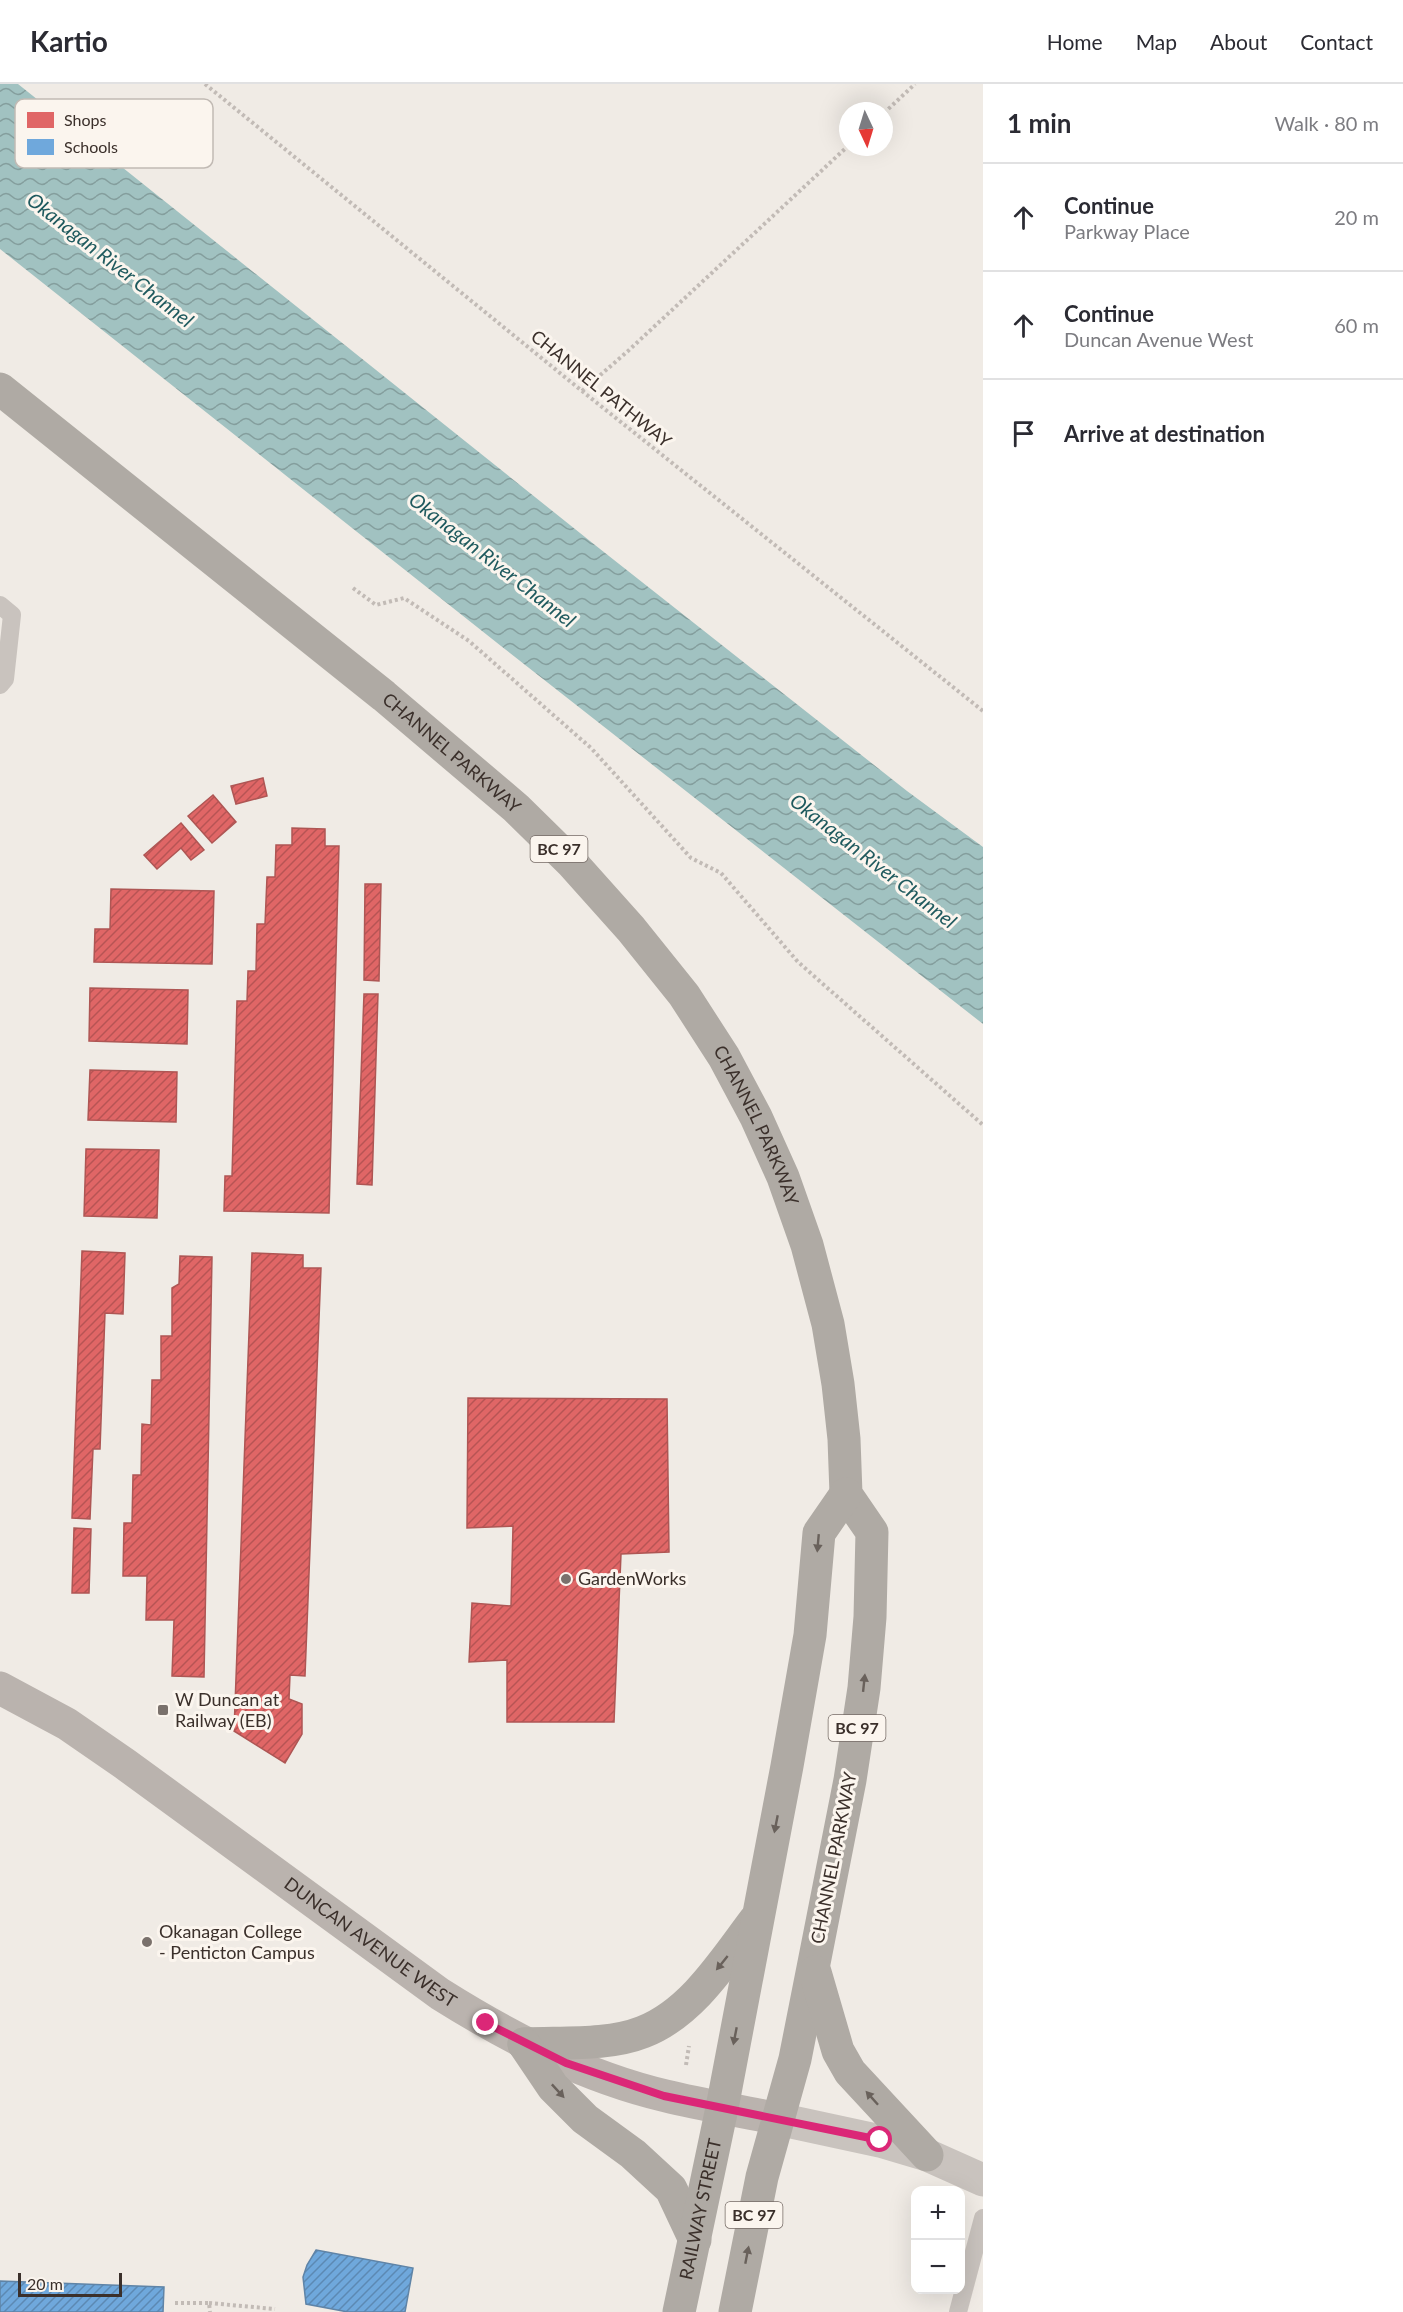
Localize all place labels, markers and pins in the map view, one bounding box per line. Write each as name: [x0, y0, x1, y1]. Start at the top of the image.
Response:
place label: GardenWorks: [578, 1567, 687, 1589]
marker: GardenWorks: [559, 1572, 573, 1586]
place label: W Duncan at Railway (EB): [175, 1688, 280, 1731]
marker: W Duncan at Railway (EB): [156, 1703, 170, 1717]
place label: Okanagan College - Penticton Campus: [159, 1920, 315, 1963]
marker: Okanagan College - Penticton Campus: [140, 1935, 154, 1949]

